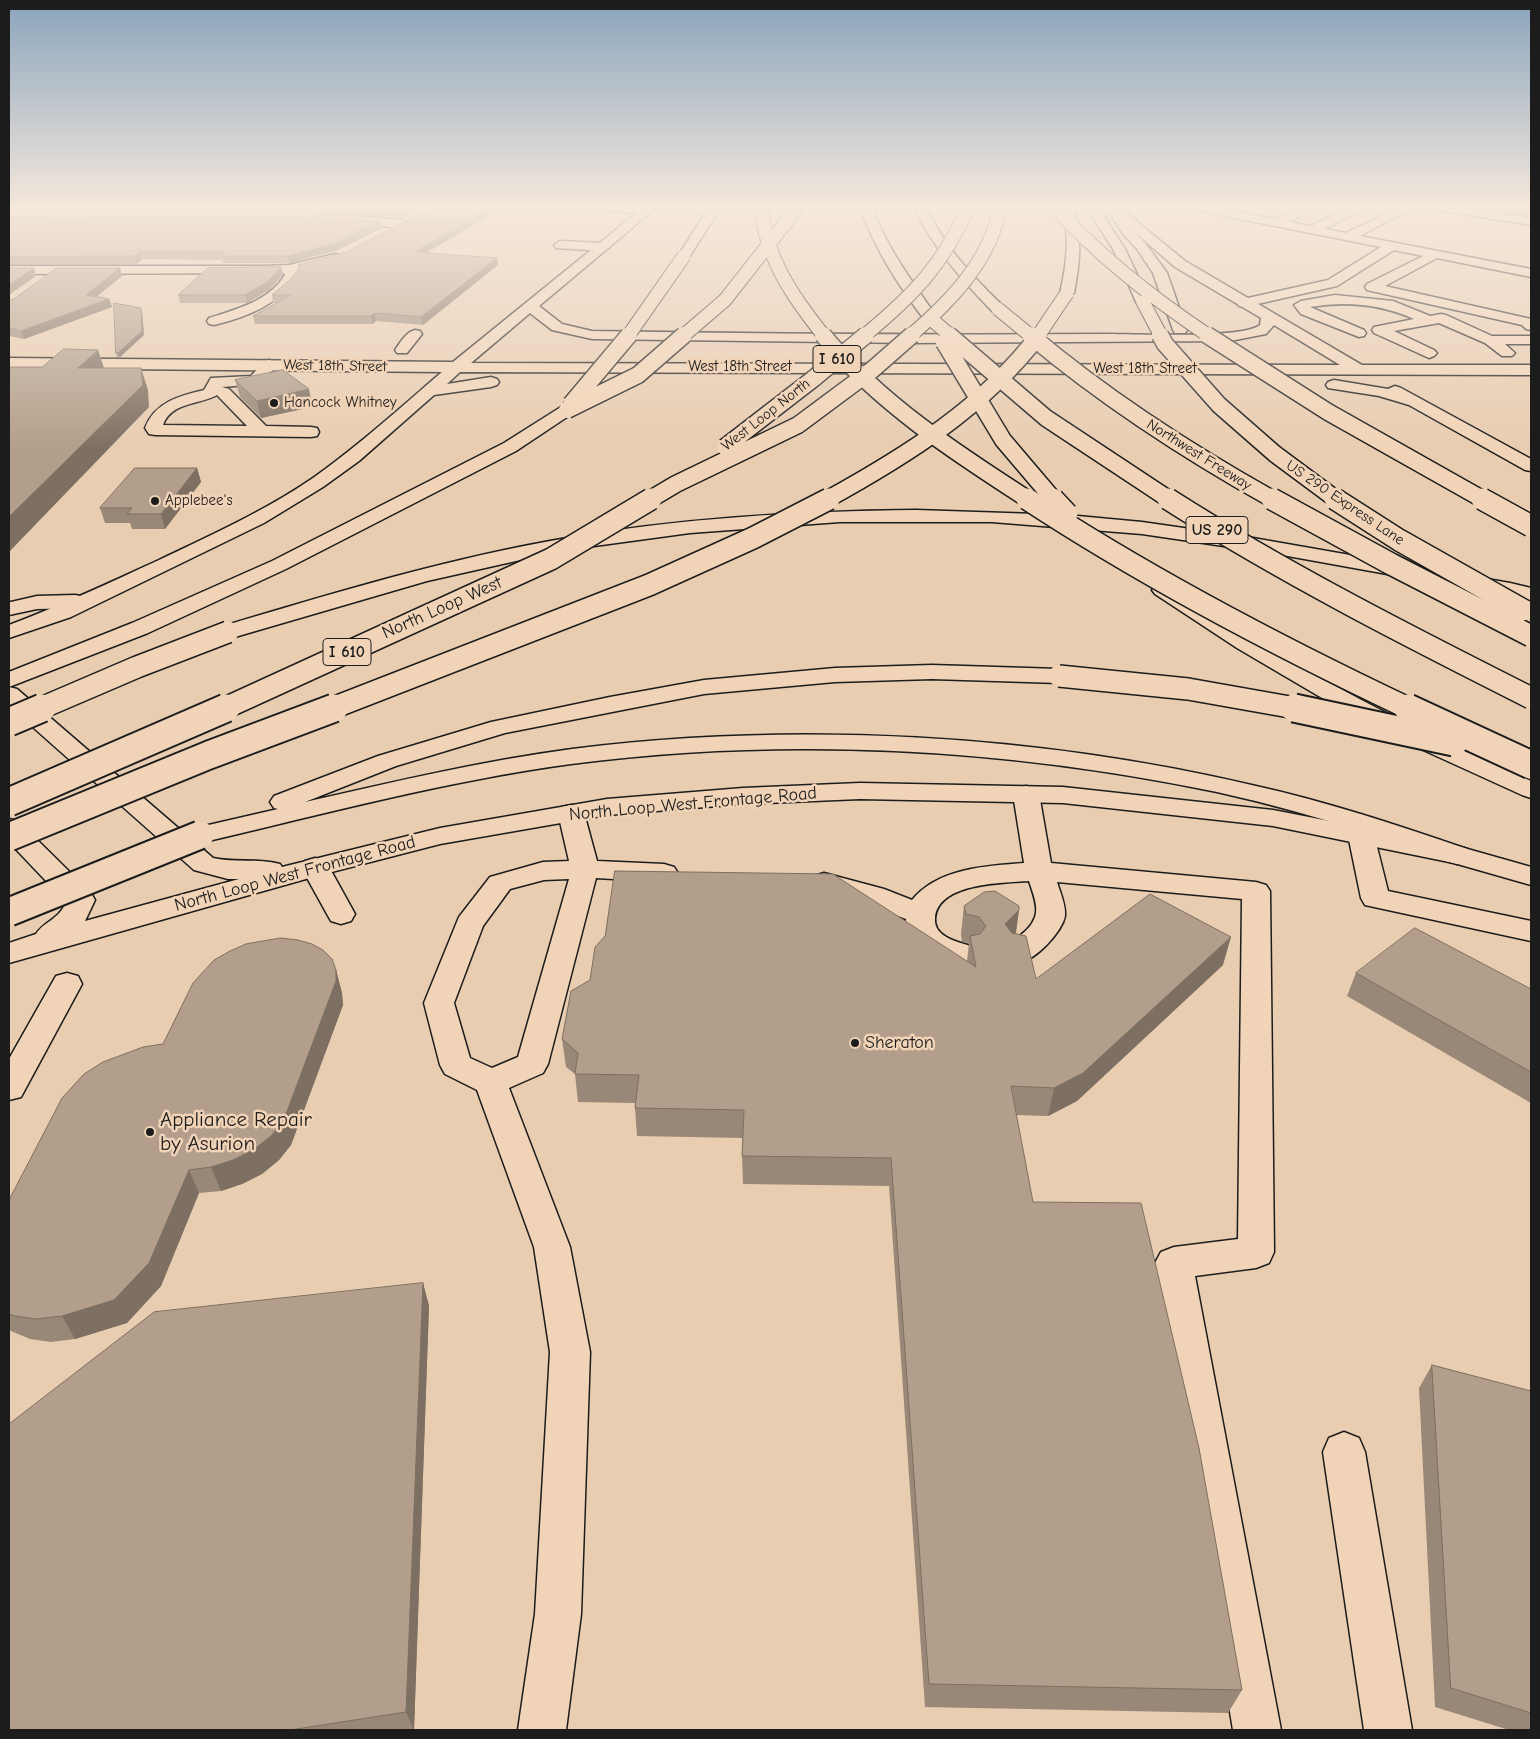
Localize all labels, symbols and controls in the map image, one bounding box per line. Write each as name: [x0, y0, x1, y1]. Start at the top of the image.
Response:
road number: I 610: [813, 346, 861, 372]
street label: West 18th Street: [283, 356, 387, 376]
street label: West 18th Street: [688, 358, 792, 376]
street label: West 18th Street: [1093, 360, 1197, 378]
street label: West Loop North: [718, 375, 814, 455]
place label: Hancock Whitney: [284, 394, 397, 412]
marker: Hancock Whitney: [268, 397, 280, 409]
street label: Northwest Freeway: [1143, 415, 1255, 495]
street label: US 290 Express Lane: [1282, 457, 1408, 549]
place label: Applebee's: [165, 492, 233, 510]
marker: Applebee's: [149, 495, 161, 507]
road number: US 290: [1186, 516, 1248, 544]
street label: North Loop West: [379, 572, 505, 644]
road number: I 610: [323, 638, 371, 666]
street label: North Loop West Frontage Road: [568, 782, 818, 826]
street label: North Loop West Frontage Road: [172, 831, 418, 917]
place label: Sheraton: [865, 1032, 934, 1054]
marker: Sheraton: [849, 1037, 861, 1049]
place label: Appliance Repair by Asurion: [160, 1107, 312, 1157]
marker: Appliance Repair by Asurion: [144, 1126, 156, 1138]

